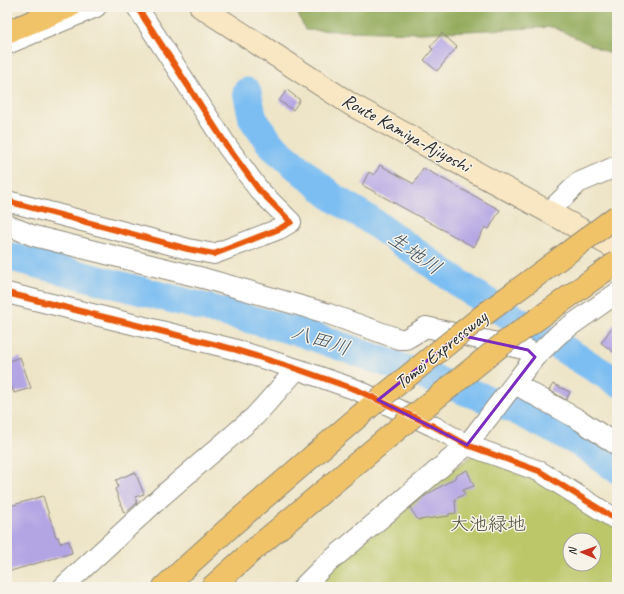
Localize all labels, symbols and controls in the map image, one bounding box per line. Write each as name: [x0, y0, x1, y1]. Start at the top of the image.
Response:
street label: Route Kamiya-Ajiyoshi: [338, 88, 476, 179]
water label: 生地川: [383, 226, 447, 280]
street label: Tomei Expressway: [390, 304, 493, 395]
water label: 八田川: [289, 319, 353, 361]
park label: 大池緑地: [450, 512, 526, 536]
north arrow: [562, 532, 602, 572]
text: N: [565, 546, 579, 555]

